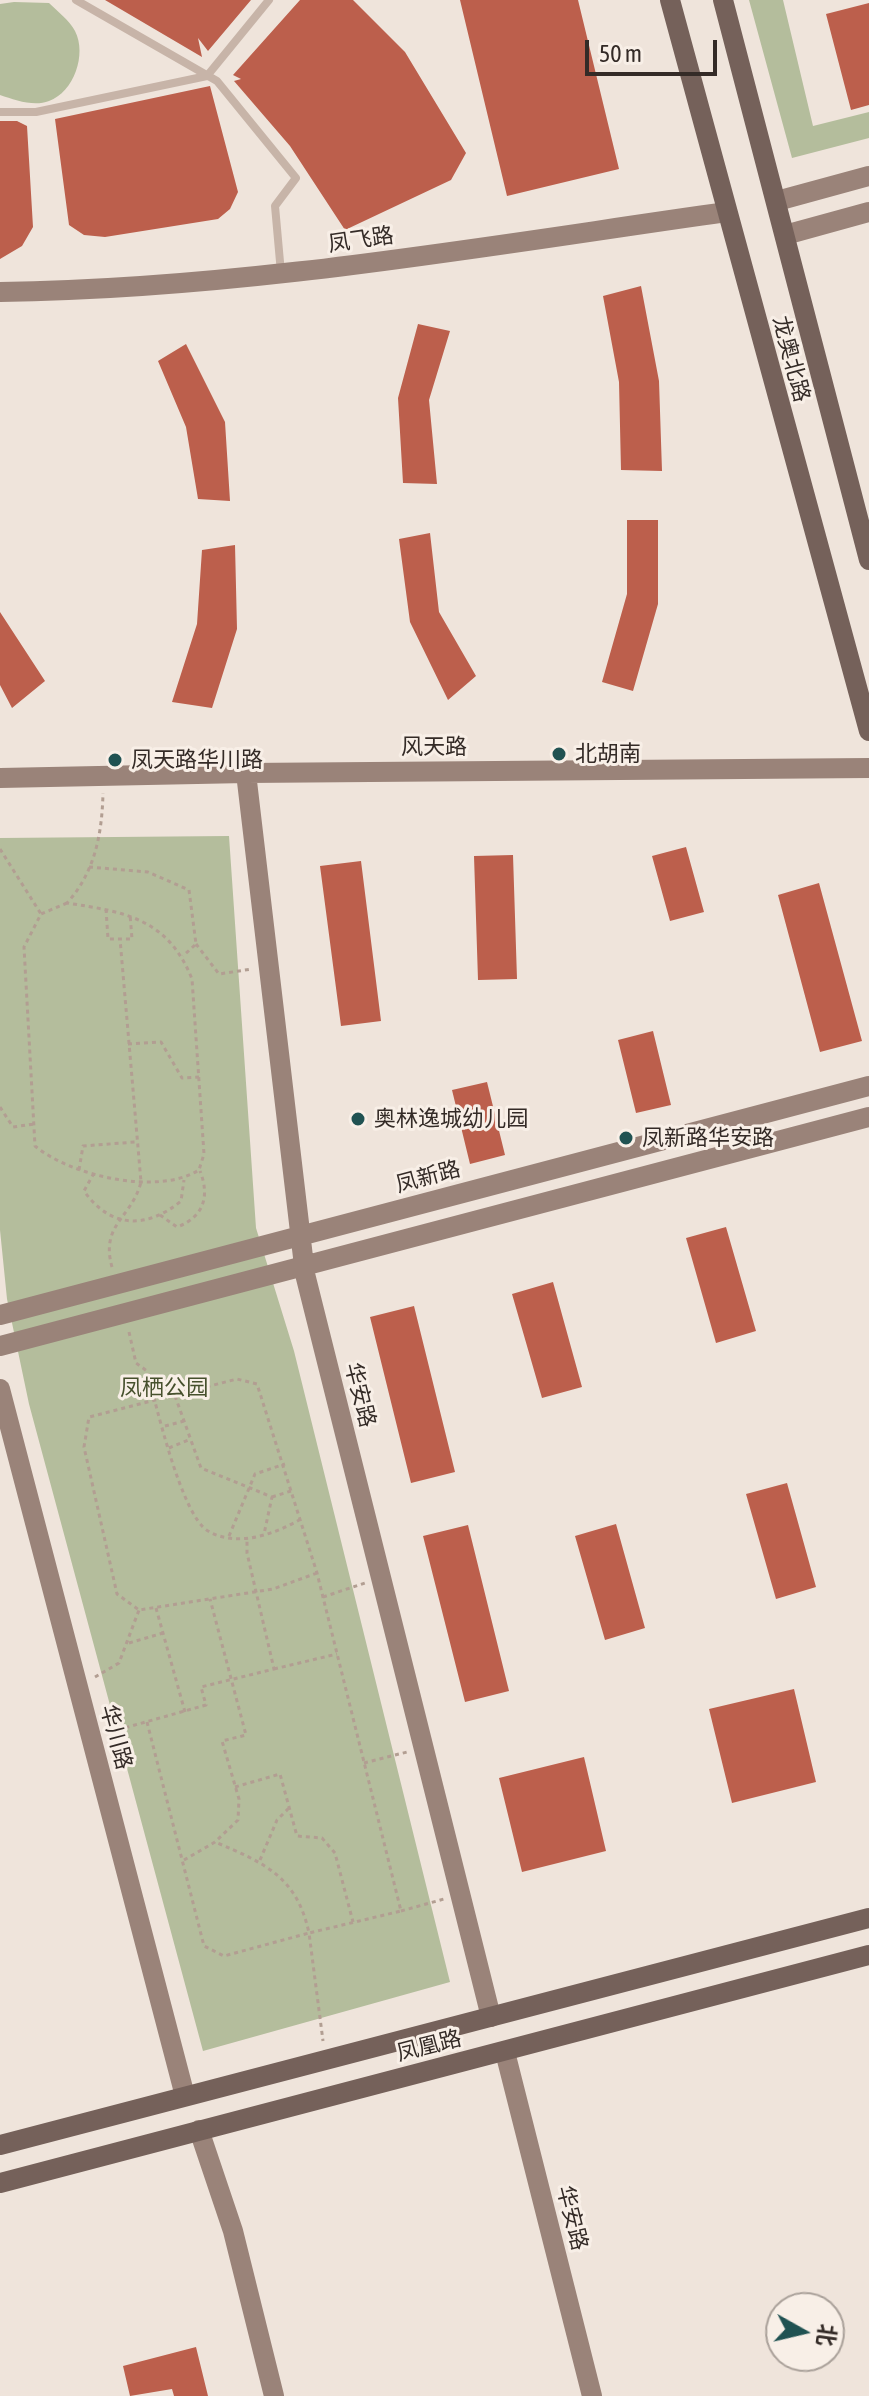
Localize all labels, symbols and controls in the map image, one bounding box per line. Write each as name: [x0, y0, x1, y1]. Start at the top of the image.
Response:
scale bar: [589, 24, 721, 74]
text: 50 m: [599, 40, 642, 67]
street label: 凤飞路: [326, 222, 396, 258]
street label: 龙奥北路: [767, 313, 815, 405]
street label: 风天路: [401, 734, 467, 760]
place label: 北胡南: [575, 741, 641, 767]
marker: 北胡南: [550, 745, 568, 763]
place label: 凤天路华川路: [131, 747, 263, 773]
marker: 凤天路华川路: [106, 751, 124, 769]
place label: 奥林逸城幼儿园: [374, 1106, 528, 1132]
marker: 奥林逸城幼儿园: [349, 1110, 367, 1128]
place label: 凤新路华安路: [642, 1125, 774, 1151]
marker: 凤新路华安路: [617, 1129, 635, 1147]
street label: 凤新路: [393, 1156, 463, 1198]
street label: 华安路: [339, 1360, 381, 1430]
park label: 凤栖公园: [120, 1375, 208, 1401]
street label: 华川路: [95, 1702, 137, 1772]
street label: 凤凰路: [394, 2025, 464, 2067]
street label: 华安路: [551, 2183, 593, 2253]
north arrow: [765, 2292, 845, 2372]
text: 北: [812, 2322, 841, 2348]

